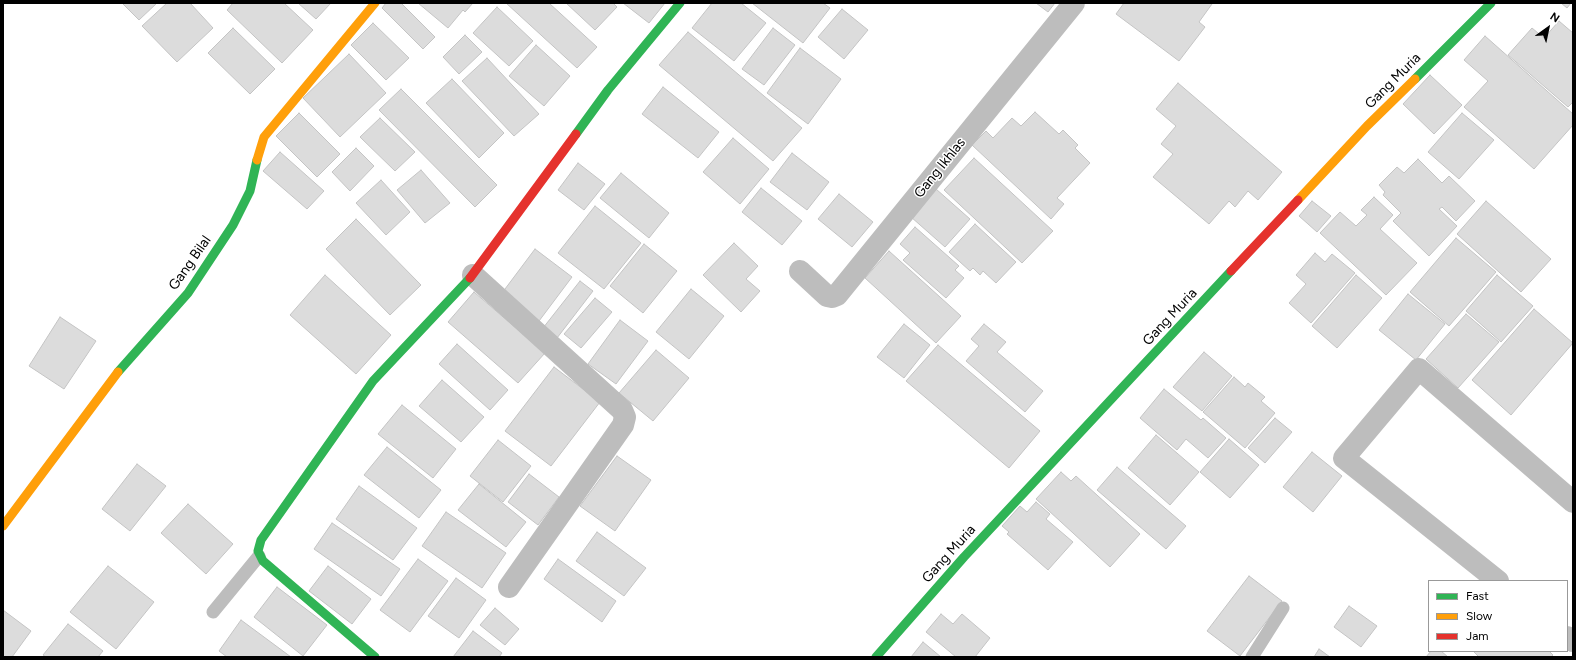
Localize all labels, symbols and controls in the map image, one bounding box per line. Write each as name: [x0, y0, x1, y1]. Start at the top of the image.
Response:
north arrow: [1528, 8, 1568, 48]
text: N: [1548, 10, 1562, 25]
street label: Gang Muria: [1362, 50, 1424, 112]
street label: Gang Ikhlas: [911, 135, 969, 201]
street label: Gang Bilal: [165, 233, 215, 293]
street label: Gang Muria: [1139, 285, 1201, 349]
street label: Gang Muria: [919, 522, 979, 586]
legend: [1428, 580, 1568, 652]
text: Fast: [1466, 589, 1489, 603]
text: Slow: [1466, 609, 1492, 623]
text: Jam: [1466, 629, 1489, 643]

